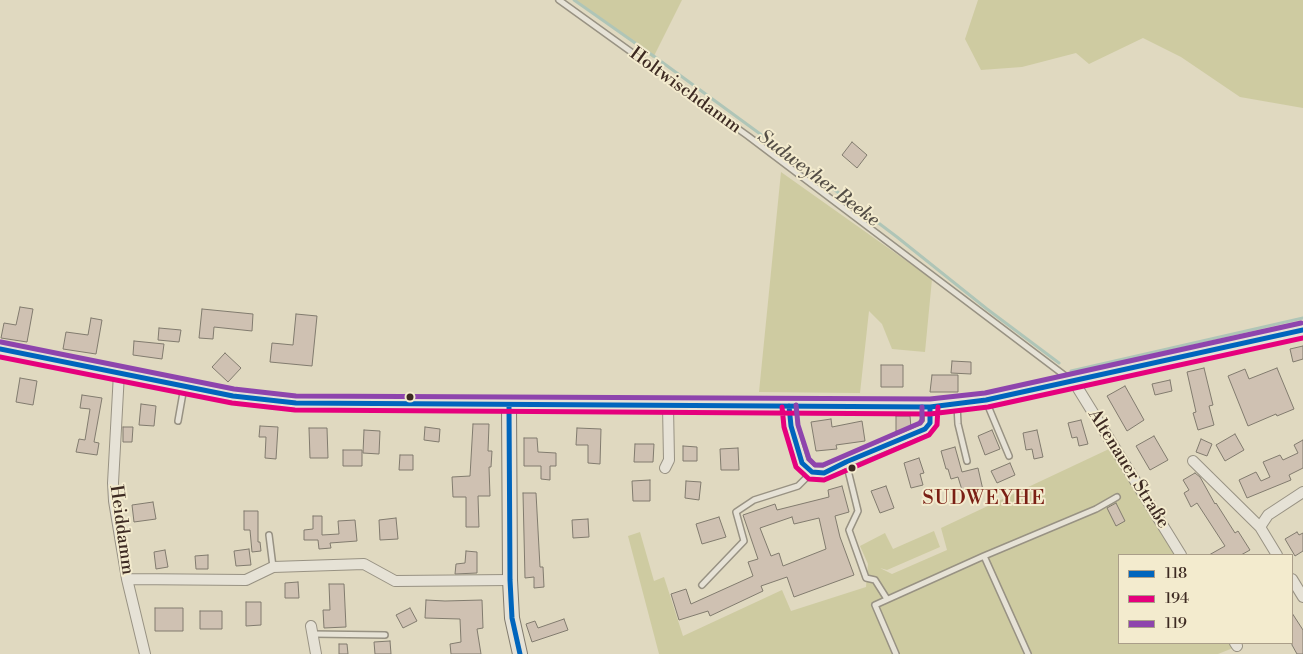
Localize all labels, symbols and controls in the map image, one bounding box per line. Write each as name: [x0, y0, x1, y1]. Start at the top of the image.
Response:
street label: Holtwischdamm: [625, 43, 745, 139]
water label: Sudweyher Beeke: [753, 126, 883, 232]
unlabelled marker: [405, 392, 415, 402]
street label: Altenauer Straße: [1083, 405, 1173, 533]
unlabelled marker: [847, 463, 857, 473]
street label: Heiddamm: [104, 484, 138, 576]
district label: SUDWEYHE: [921, 487, 1047, 511]
legend: [1118, 554, 1293, 644]
text: 118: [1165, 564, 1187, 583]
text: 194: [1165, 589, 1189, 608]
text: 119: [1165, 614, 1187, 633]

